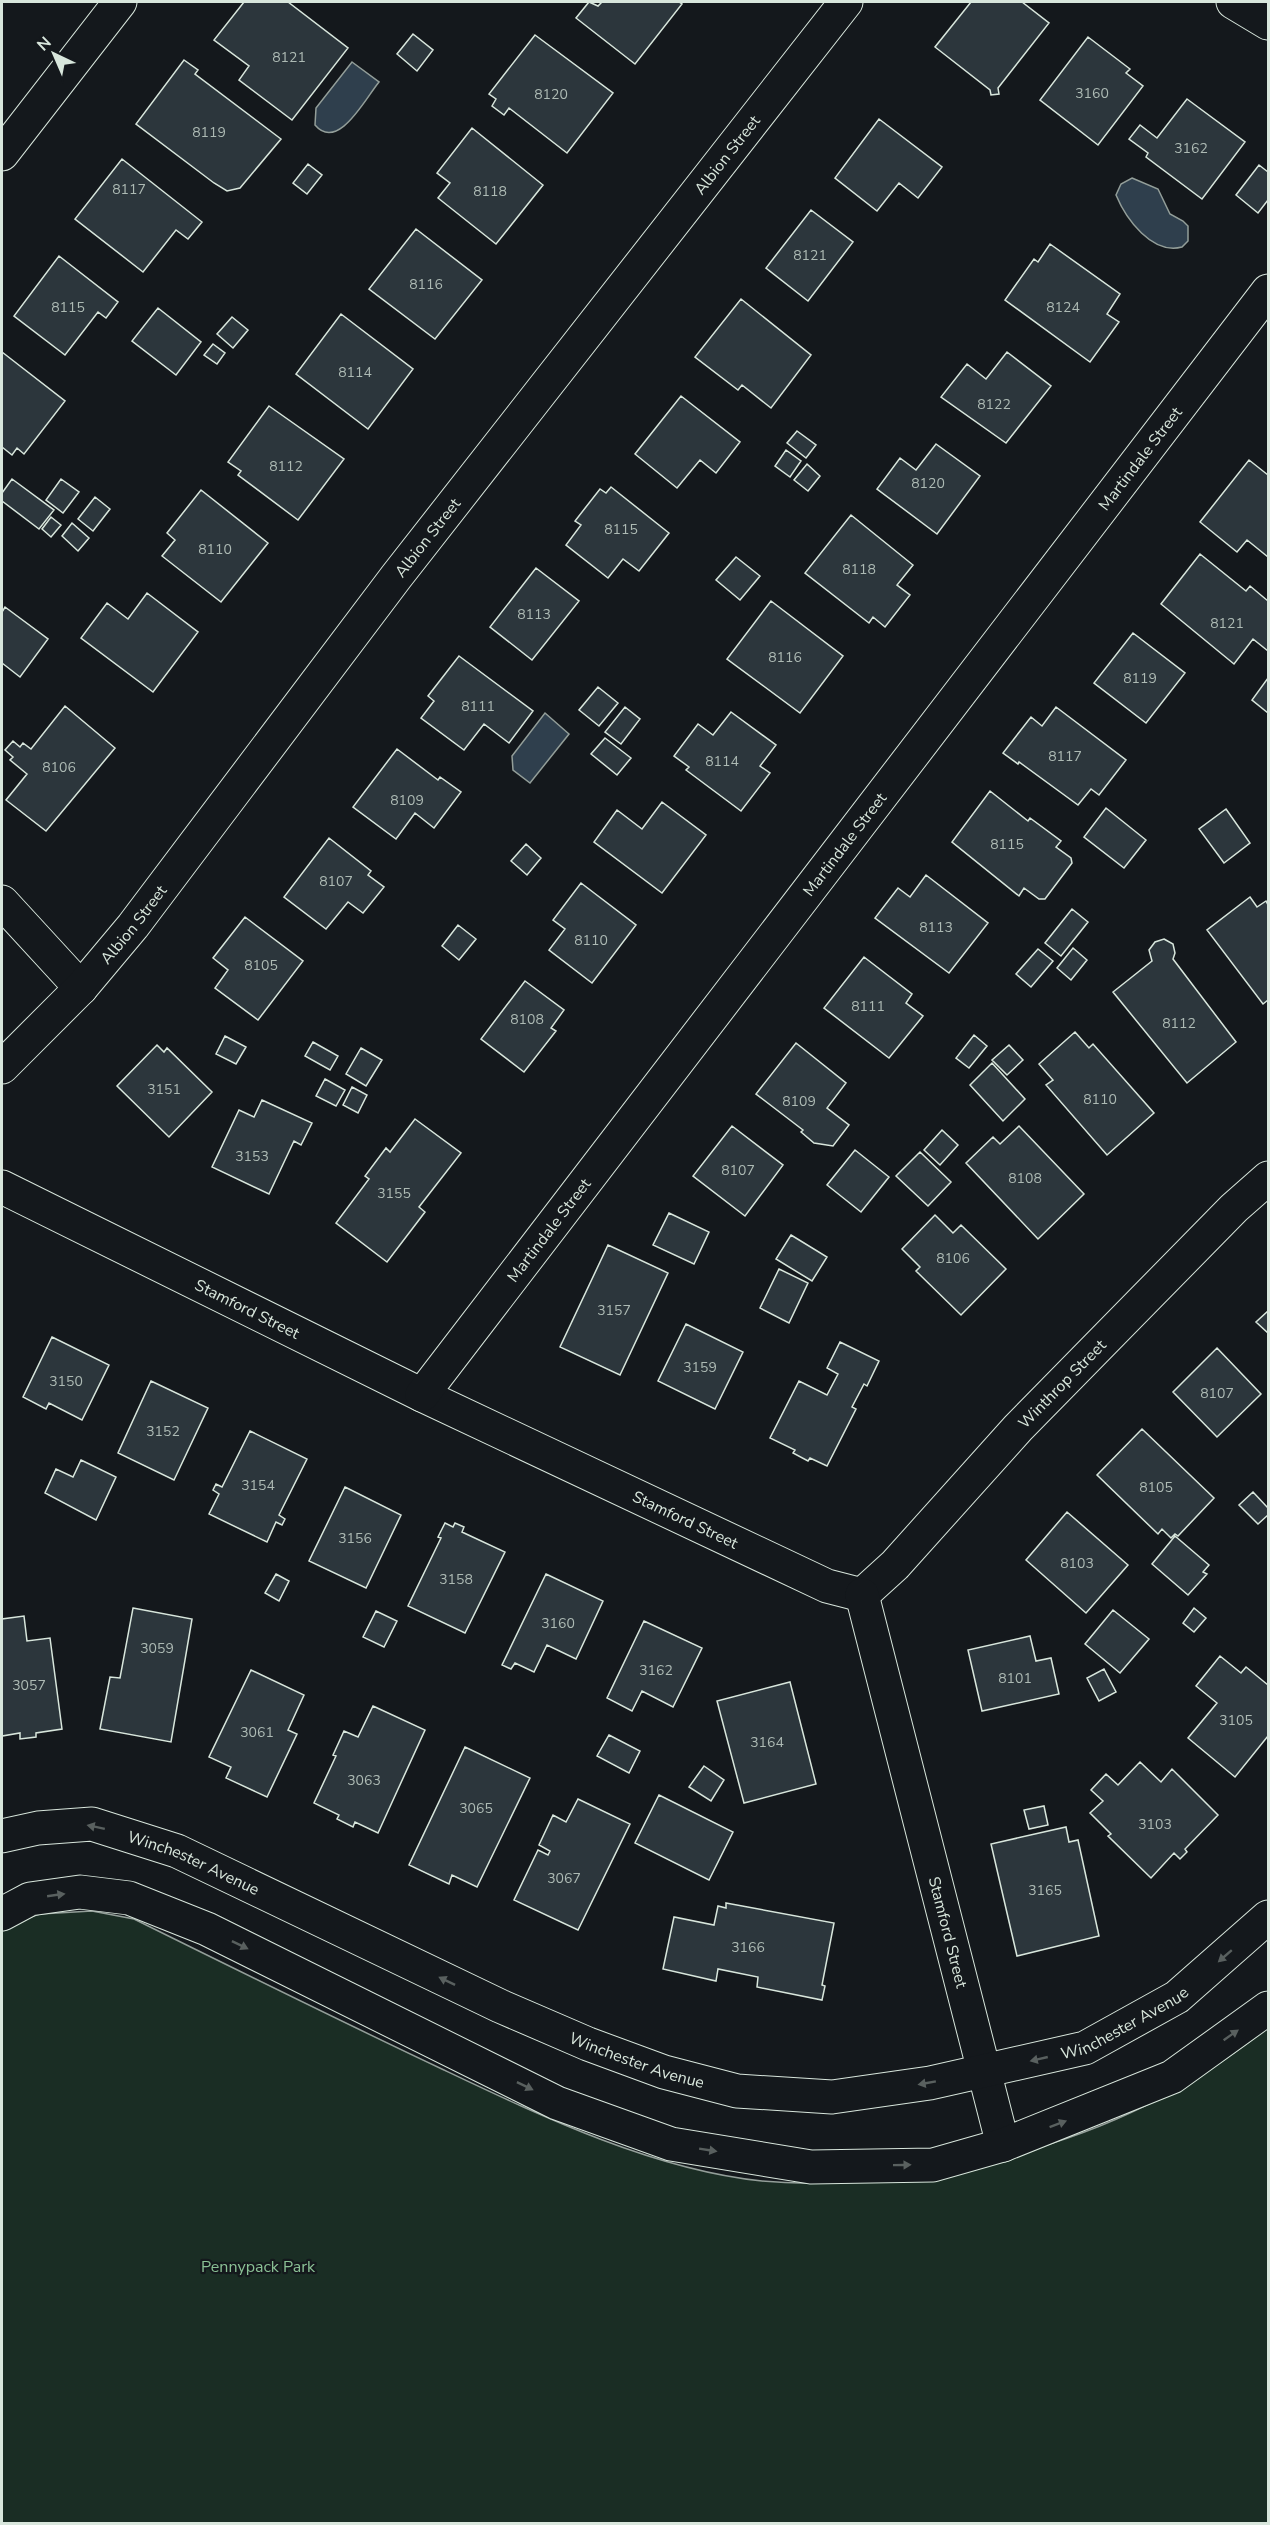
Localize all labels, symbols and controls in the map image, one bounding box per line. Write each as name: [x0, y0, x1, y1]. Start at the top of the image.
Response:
north arrow: [24, 24, 84, 84]
text: N: [32, 32, 56, 56]
house number: 8121: [272, 48, 306, 67]
house number: 3160: [1075, 84, 1109, 103]
house number: 8120: [534, 85, 568, 104]
street label: Albion Street: [689, 111, 766, 200]
house number: 8119: [192, 123, 226, 142]
house number: 3162: [1174, 139, 1208, 158]
house number: 8117: [112, 180, 146, 199]
house number: 8118: [473, 182, 507, 201]
house number: 8121: [793, 246, 827, 265]
house number: 8116: [409, 275, 443, 294]
house number: 8115: [51, 298, 85, 317]
house number: 8124: [1046, 298, 1080, 317]
house number: 8114: [338, 363, 372, 382]
house number: 8122: [977, 395, 1011, 414]
street label: Martindale Street: [1094, 402, 1188, 516]
house number: 8112: [269, 457, 303, 476]
house number: 8120: [911, 474, 945, 493]
street label: Albion Street: [390, 493, 466, 582]
house number: 8115: [604, 520, 638, 539]
house number: 8110: [198, 540, 232, 559]
house number: 8118: [842, 560, 876, 579]
house number: 8113: [517, 605, 551, 624]
house number: 8121: [1210, 614, 1244, 633]
house number: 8116: [768, 648, 802, 667]
house number: 8119: [1123, 669, 1157, 688]
house number: 8111: [461, 697, 495, 716]
house number: 8117: [1048, 747, 1082, 766]
house number: 8114: [705, 752, 739, 771]
house number: 8106: [42, 758, 76, 777]
street label: Martindale Street: [798, 788, 892, 901]
house number: 8109: [390, 791, 424, 810]
house number: 8115: [990, 835, 1024, 854]
house number: 8107: [319, 872, 353, 891]
street label: Albion Street: [96, 881, 172, 969]
house number: 8113: [919, 918, 953, 937]
house number: 8110: [574, 931, 608, 950]
house number: 8105: [244, 956, 278, 975]
house number: 8111: [851, 997, 885, 1016]
house number: 8108: [510, 1010, 544, 1029]
house number: 8112: [1162, 1014, 1196, 1033]
house number: 3151: [147, 1080, 181, 1099]
house number: 8110: [1083, 1090, 1117, 1109]
house number: 8109: [782, 1092, 816, 1111]
house number: 3153: [235, 1147, 269, 1166]
house number: 8107: [721, 1161, 755, 1180]
house number: 8108: [1008, 1169, 1042, 1188]
street label: Martindale Street: [502, 1174, 596, 1287]
house number: 3155: [377, 1184, 411, 1203]
house number: 8106: [936, 1249, 970, 1268]
street label: Stamford Street: [191, 1274, 304, 1345]
house number: 3157: [597, 1301, 631, 1320]
street label: Winthrop Street: [1014, 1335, 1111, 1434]
house number: 3159: [683, 1358, 717, 1377]
house number: 3150: [49, 1372, 83, 1391]
house number: 8107: [1200, 1384, 1234, 1403]
house number: 3152: [146, 1422, 180, 1441]
house number: 3154: [241, 1476, 275, 1495]
house number: 8105: [1139, 1478, 1173, 1497]
street label: Stamford Street: [629, 1486, 742, 1555]
house number: 3156: [338, 1529, 372, 1548]
house number: 8103: [1060, 1554, 1094, 1573]
house number: 3158: [439, 1570, 473, 1589]
house number: 3160: [541, 1614, 575, 1633]
house number: 3059: [140, 1639, 174, 1658]
house number: 3162: [639, 1661, 673, 1680]
house number: 8101: [998, 1669, 1032, 1688]
house number: 3057: [12, 1676, 46, 1695]
house number: 3105: [1219, 1711, 1253, 1730]
house number: 3061: [240, 1723, 274, 1742]
house number: 3164: [750, 1733, 784, 1752]
house number: 3063: [347, 1771, 381, 1790]
house number: 3065: [459, 1799, 493, 1818]
house number: 3103: [1138, 1815, 1172, 1834]
one-way arrow: [86, 1822, 105, 1831]
street label: Winchester Avenue: [125, 1826, 263, 1901]
house number: 3067: [547, 1869, 581, 1888]
street label: Stamford Street: [923, 1874, 972, 1991]
house number: 3165: [1028, 1881, 1062, 1900]
one-way arrow: [46, 1891, 65, 1900]
house number: 3166: [731, 1938, 765, 1957]
one-way arrow: [232, 1941, 249, 1950]
one-way arrow: [1218, 1949, 1233, 1962]
one-way arrow: [439, 1976, 456, 1985]
street label: Winchester Avenue: [1059, 1982, 1194, 2065]
street label: Winchester Avenue: [566, 2027, 707, 2094]
one-way arrow: [1222, 2029, 1238, 2041]
one-way arrow: [1029, 2054, 1048, 2064]
one-way arrow: [917, 2079, 936, 2088]
one-way arrow: [516, 2082, 533, 2091]
one-way arrow: [1049, 2119, 1067, 2128]
one-way arrow: [699, 2146, 718, 2155]
one-way arrow: [892, 2160, 911, 2170]
park label: Pennypack Park: [201, 2256, 316, 2278]

